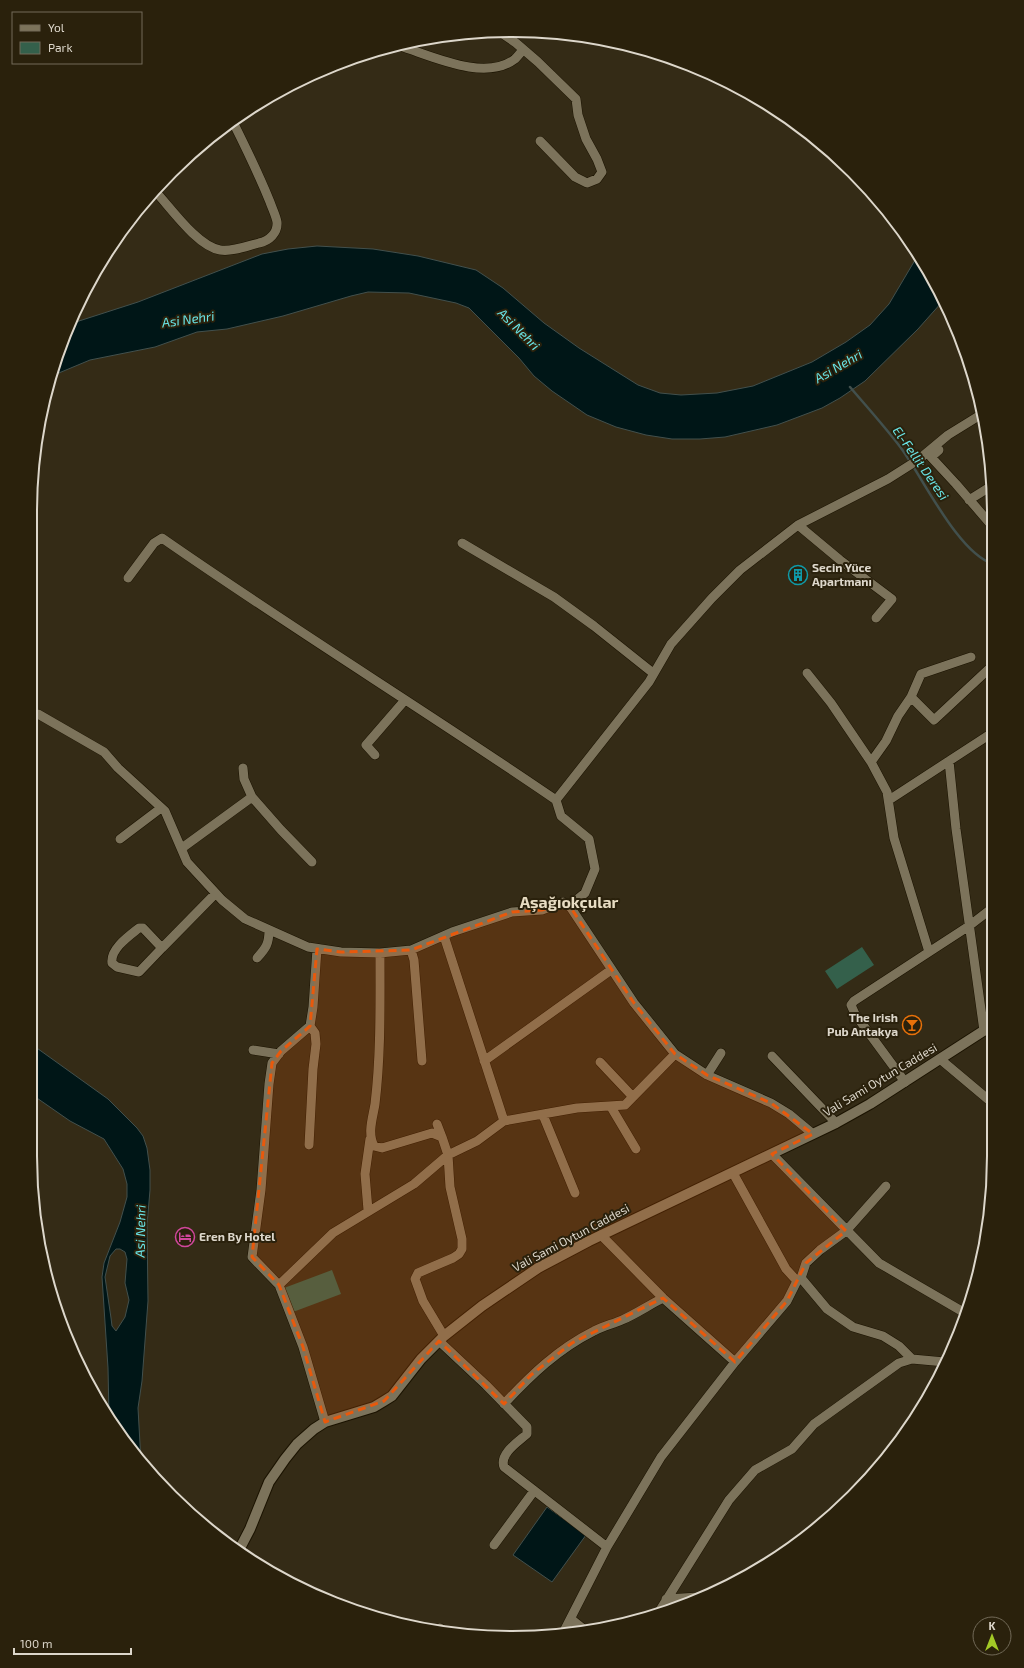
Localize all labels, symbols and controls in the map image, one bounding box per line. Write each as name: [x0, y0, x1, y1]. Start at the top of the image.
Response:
legend: [12, 12, 142, 64]
text: Yol: [48, 20, 65, 34]
text: Park: [48, 40, 73, 54]
water label: Asi Nehri: [494, 304, 543, 353]
water label: Asi Nehri: [160, 307, 215, 331]
water label: Asi Nehri: [810, 346, 865, 387]
water label: El-Fellit Deresi: [890, 423, 952, 503]
place label: Secin Yüce Apartmanı: [812, 560, 872, 588]
building icon: Secin Yüce Apartmanı: [787, 564, 809, 586]
district label: Aşağıokçular: [520, 892, 619, 913]
place label: The Irish Pub Antakya: [827, 1010, 898, 1039]
bar icon: The Irish Pub Antakya: [901, 1014, 923, 1036]
street label: Vali Sami Oytun Caddesi: [820, 1040, 939, 1119]
street label: Vali Sami Oytun Caddesi: [510, 1200, 631, 1274]
water label: Asi Nehri: [132, 1204, 148, 1259]
hotel icon: Eren By Hotel: [174, 1226, 196, 1248]
place label: Eren By Hotel: [199, 1229, 275, 1244]
north arrow: [972, 1616, 1012, 1656]
text: K: [989, 1619, 996, 1632]
scale bar: [14, 1630, 131, 1656]
text: 100 m: [20, 1636, 52, 1650]

